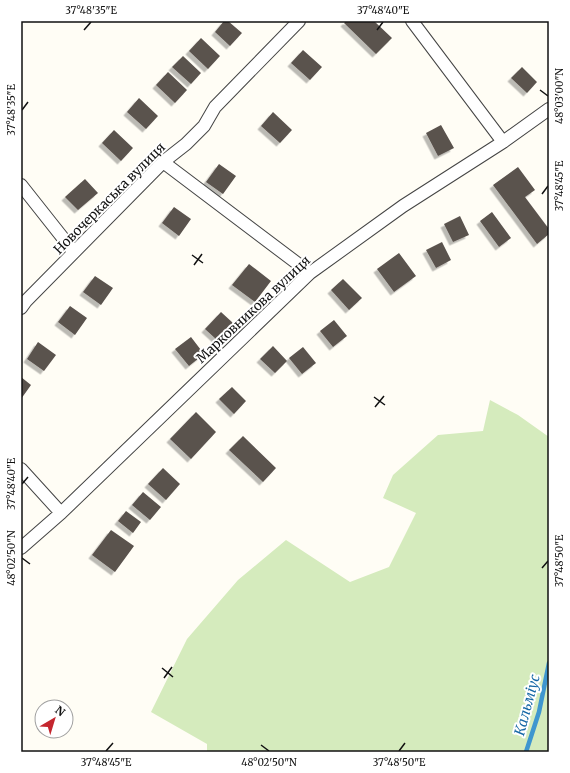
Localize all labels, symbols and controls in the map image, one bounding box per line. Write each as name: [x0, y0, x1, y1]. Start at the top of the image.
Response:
text: 37°48'35"E: [65, 4, 117, 17]
text: 37°48'40"E: [357, 4, 410, 17]
text: 48°03'00"N: [553, 68, 566, 124]
text: 37°48'35"E: [5, 84, 18, 136]
street label: Новочеркаська вулиця: [50, 139, 169, 258]
text: 37°48'45"E: [553, 160, 566, 211]
street label: Марковникова вулиця: [193, 252, 314, 367]
text: 37°48'40"E: [5, 457, 18, 510]
text: 48°02'50"N: [5, 530, 18, 586]
text: 37°48'50"E: [553, 534, 566, 587]
water label: Кальміус: [510, 672, 544, 737]
north arrow: [34, 699, 74, 739]
text: N: [52, 703, 68, 719]
text: 37°48'45"E: [81, 756, 132, 769]
text: 48°02'50"N: [241, 756, 297, 769]
text: 37°48'50"E: [373, 756, 426, 769]

